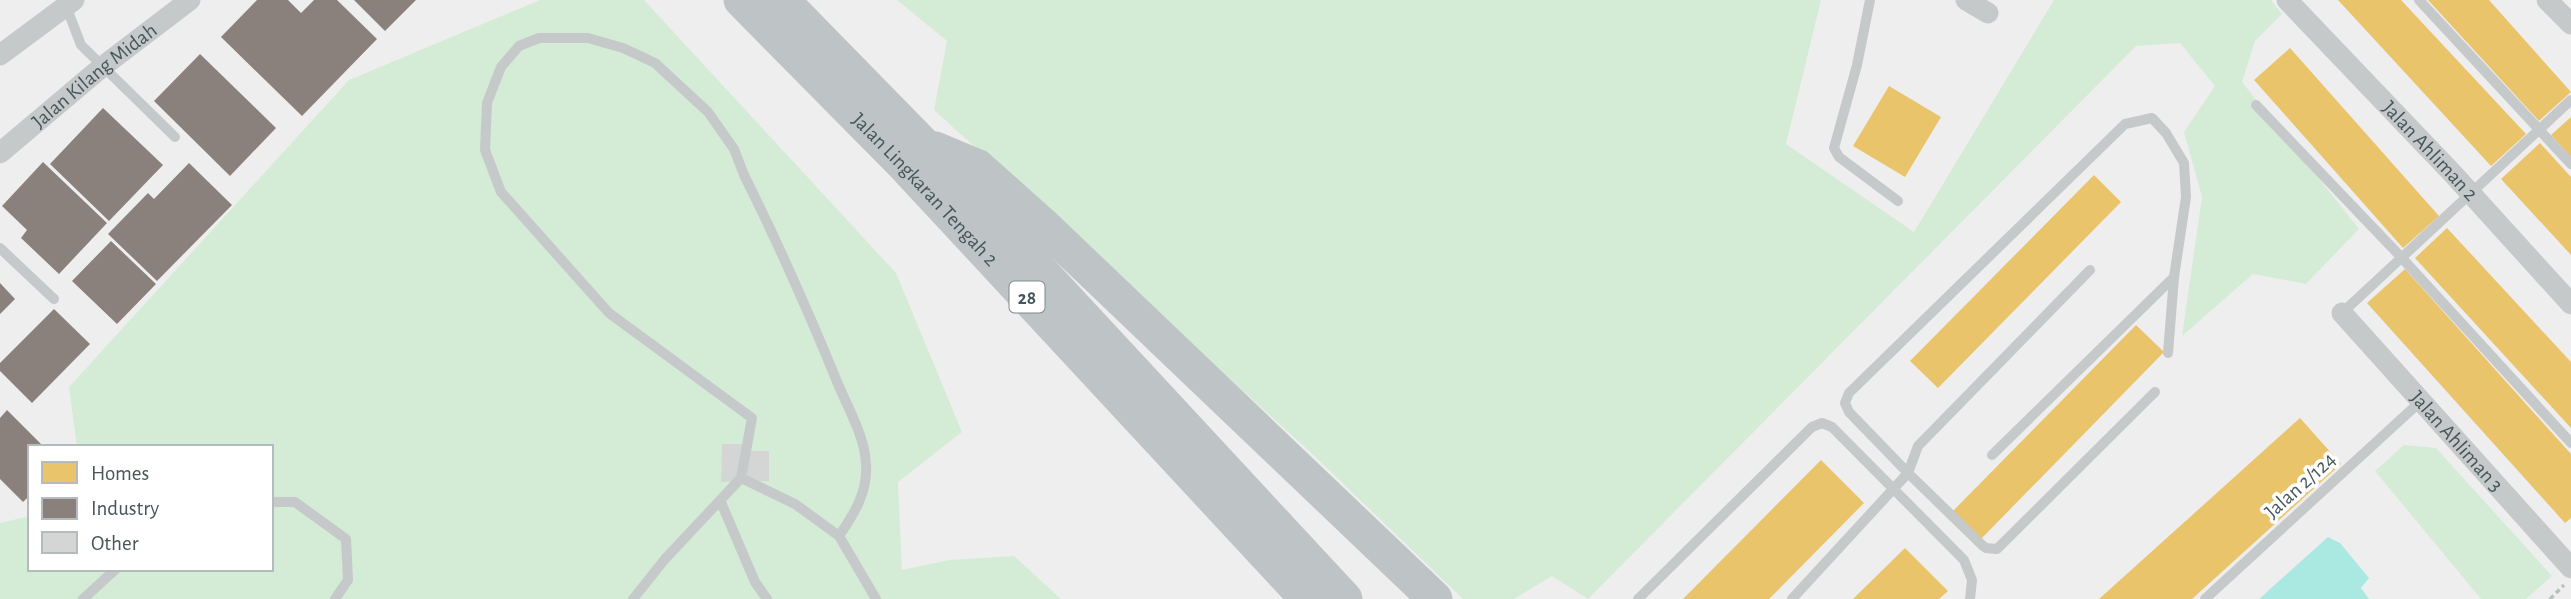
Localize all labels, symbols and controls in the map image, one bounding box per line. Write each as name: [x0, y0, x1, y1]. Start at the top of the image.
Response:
street label: Jalan Kilang Midah: [28, 19, 161, 132]
street label: Jalan Ahliman 2: [2378, 97, 2482, 205]
street label: Jalan Lingkaran Tengah 2: [848, 109, 1002, 270]
road number: 28: [1010, 282, 1044, 312]
street label: Jalan Ahliman 3: [2406, 387, 2507, 496]
legend: [28, 445, 273, 571]
street label: Jalan 2/124: [2261, 448, 2340, 522]
text: Homes: [91, 463, 149, 484]
text: Industry: [91, 498, 159, 519]
text: Other: [91, 533, 139, 554]

